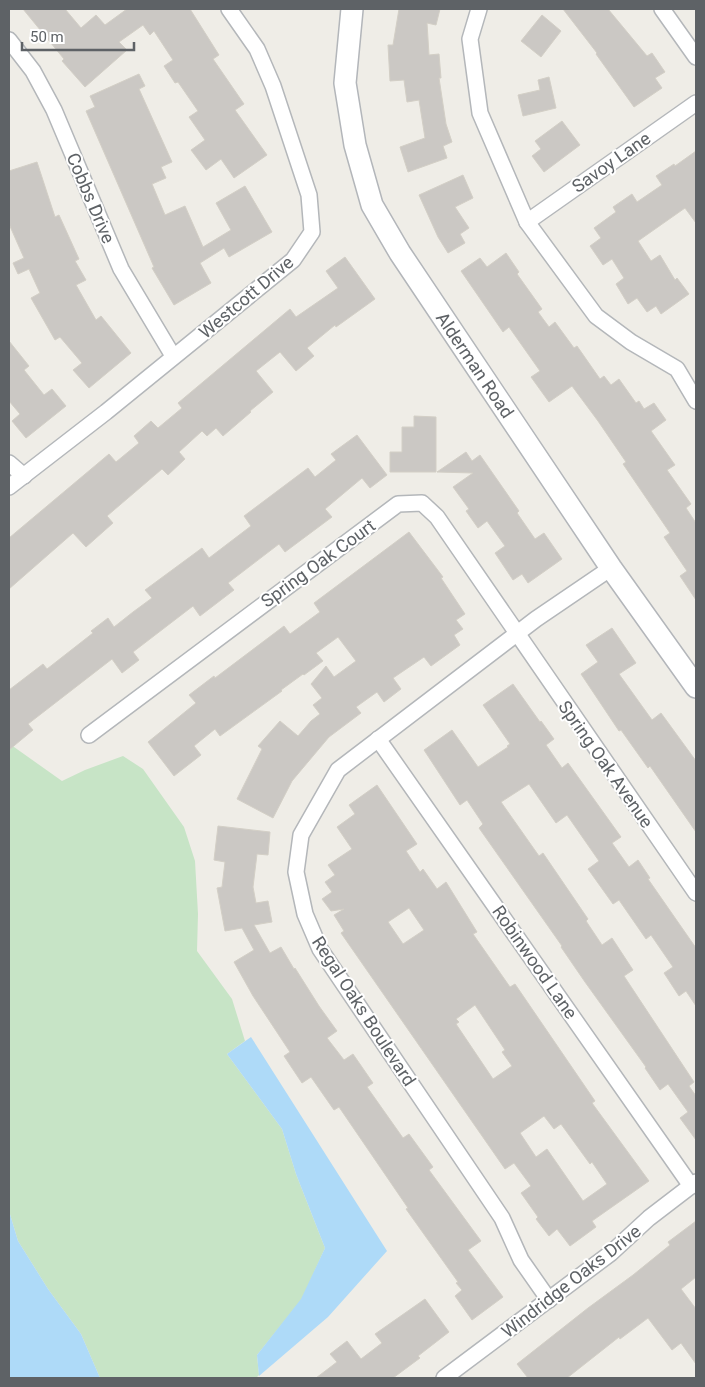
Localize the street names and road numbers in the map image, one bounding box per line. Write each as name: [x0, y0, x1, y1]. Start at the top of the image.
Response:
street label: Savoy Lane: [568, 127, 654, 197]
street label: Cobbs Drive: [63, 150, 119, 246]
street label: Westcott Drive: [195, 251, 297, 343]
street label: Alderman Road: [432, 308, 518, 422]
street label: Spring Oak Court: [257, 515, 379, 611]
street label: Spring Oak Avenue: [554, 696, 658, 832]
street label: Robinwood Lane: [488, 901, 582, 1023]
street label: Regal Oaks Boulevard: [308, 932, 420, 1090]
street label: Windridge Oaks Drive: [497, 1220, 645, 1342]

